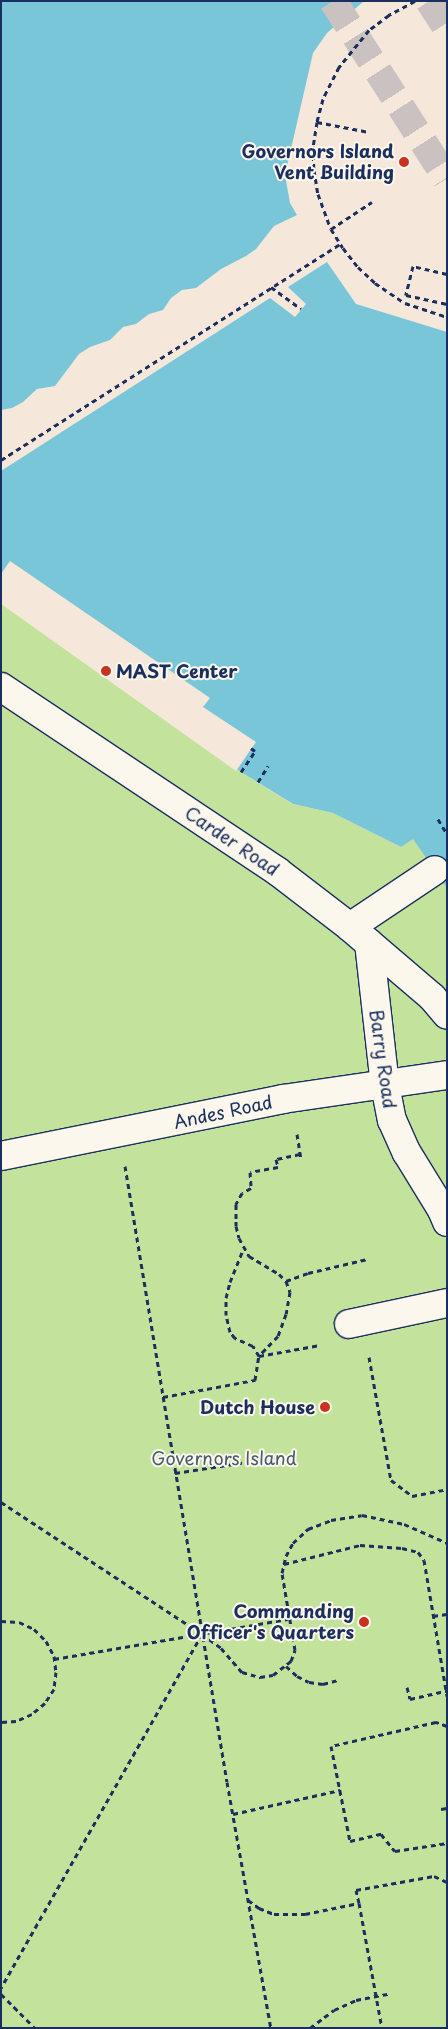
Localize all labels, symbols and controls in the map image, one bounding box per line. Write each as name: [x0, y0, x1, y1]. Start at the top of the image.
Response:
place label: Governors Island Vent Building: [241, 141, 394, 183]
marker: Governors Island Vent Building: [398, 156, 410, 168]
place label: MAST Center: [116, 660, 238, 682]
marker: MAST Center: [100, 665, 112, 677]
street label: Carder Road: [181, 801, 283, 881]
street label: Barry Road: [365, 1008, 401, 1110]
street label: Andes Road: [171, 1091, 275, 1133]
place label: Dutch House: [200, 1396, 315, 1418]
marker: Dutch House: [319, 1401, 331, 1413]
park label: Governors Island: [151, 1447, 297, 1469]
place label: Commanding Officer's Quarters: [186, 1601, 354, 1644]
marker: Commanding Officer's Quarters: [358, 1616, 370, 1628]

